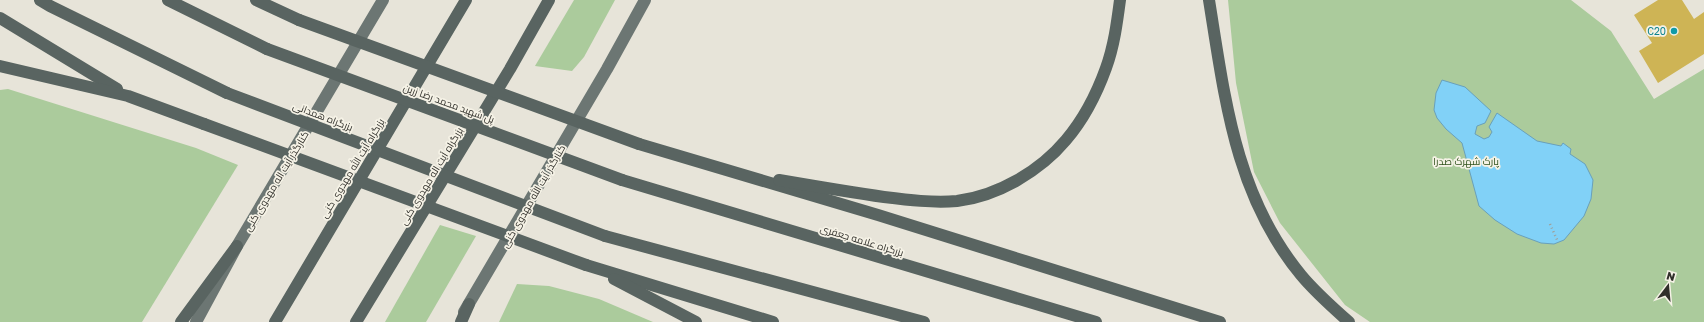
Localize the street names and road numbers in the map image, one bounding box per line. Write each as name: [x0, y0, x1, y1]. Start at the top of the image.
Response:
street label: پل شهید محمد رضا زرین: [401, 81, 496, 126]
street label: بزرگراه همدانی: [291, 99, 355, 134]
street label: بزرگراه آیت الله مهدوی کنی: [317, 115, 387, 221]
street label: بزرگراه آیت اله مهدوی کنی: [397, 125, 466, 228]
street label: کنارگذر آیت اله مهدوی کنی: [241, 129, 312, 234]
street label: کنارگذر آیت الله مهدوی کنی: [498, 142, 568, 250]
street label: بزرگراه علامه جعفری: [819, 222, 905, 259]

